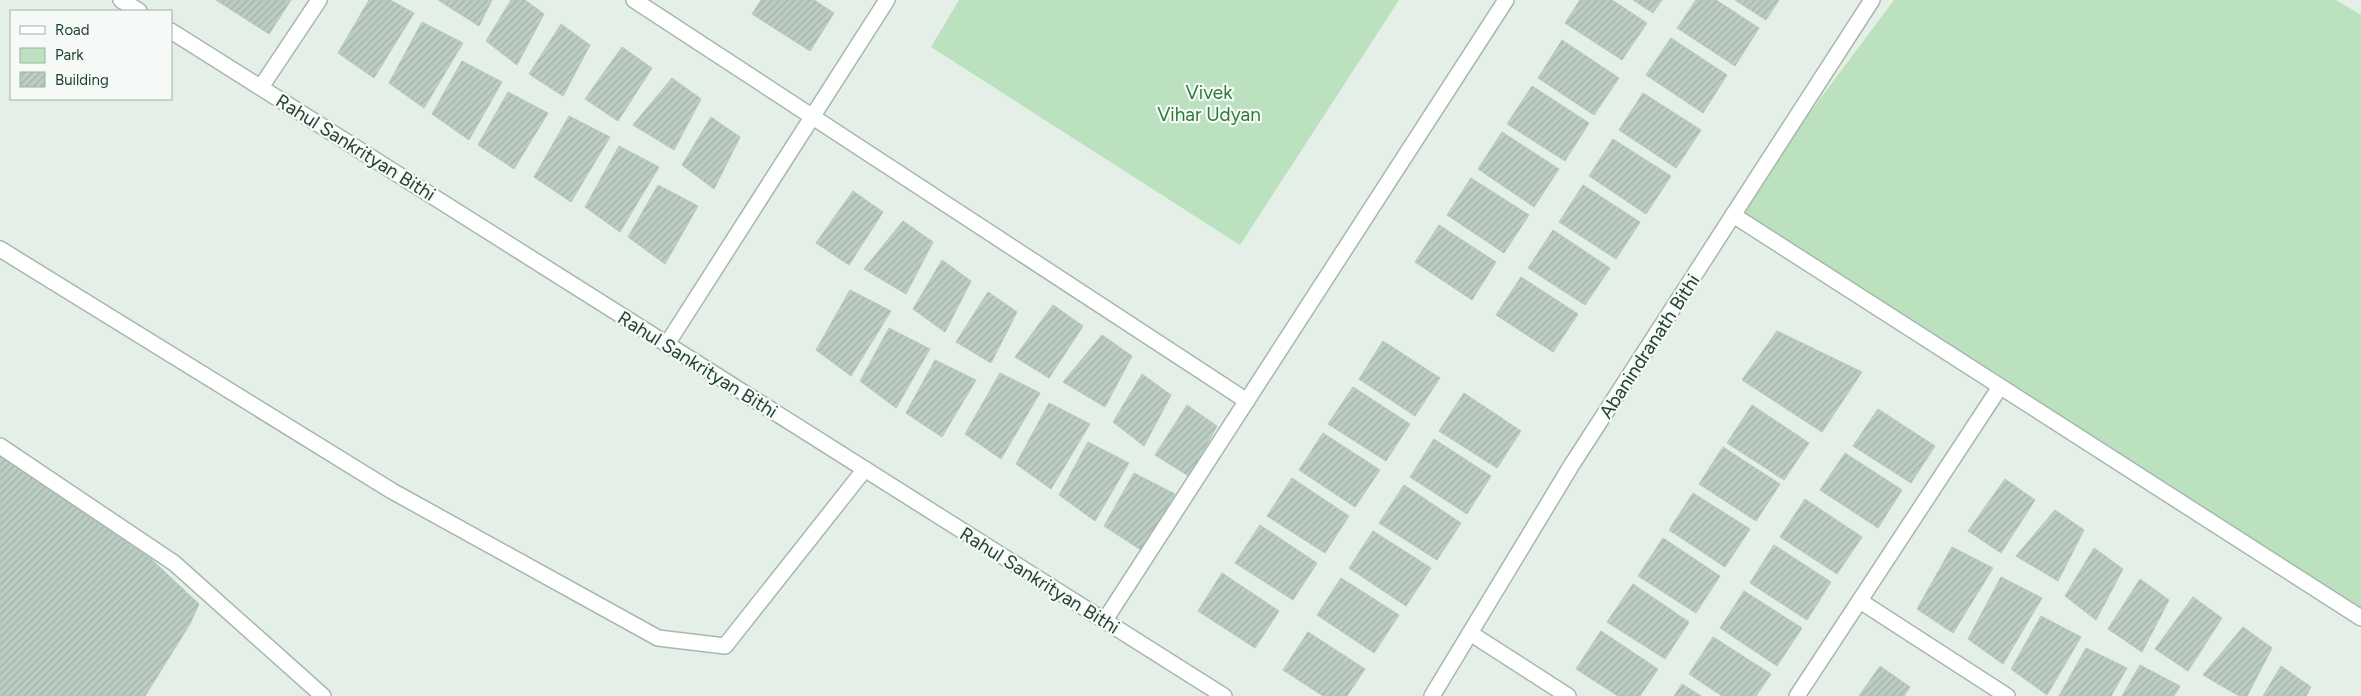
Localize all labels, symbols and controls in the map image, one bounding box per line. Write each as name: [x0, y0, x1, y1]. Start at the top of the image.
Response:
legend: [10, 10, 172, 100]
text: Road: [55, 21, 90, 39]
text: Park: [55, 46, 84, 64]
text: Building: [55, 71, 109, 89]
park label: Vivek Vihar Udyan: [1157, 81, 1261, 126]
street label: Rahul Sankrityan Bithi: [272, 89, 440, 206]
street label: Abanindranath Bithi: [1594, 270, 1705, 423]
street label: Rahul Sankrityan Bithi: [614, 306, 782, 423]
street label: Rahul Sankrityan Bithi: [956, 522, 1124, 639]

